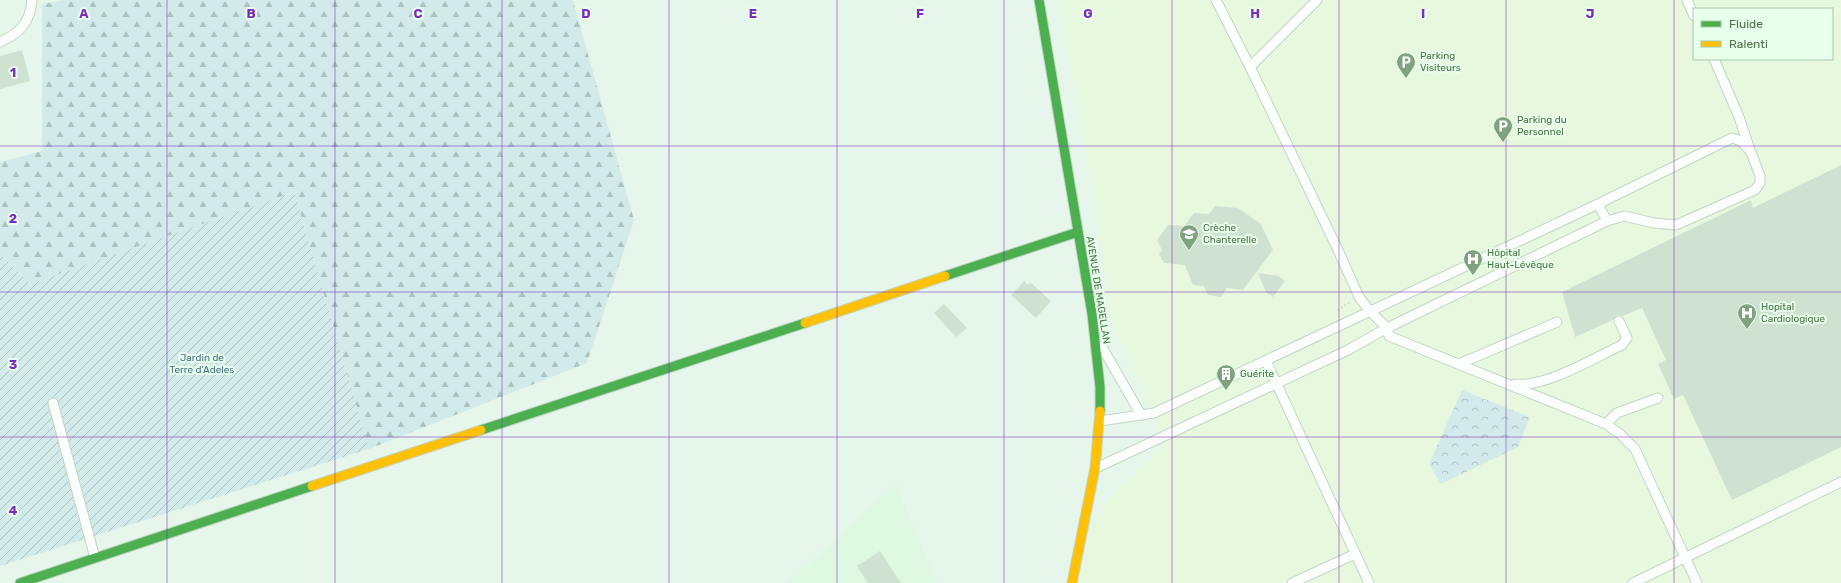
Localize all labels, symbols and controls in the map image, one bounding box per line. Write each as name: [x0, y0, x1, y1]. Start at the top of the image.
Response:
text: A: [79, 6, 89, 21]
text: B: [246, 6, 256, 21]
text: C: [413, 6, 423, 21]
text: D: [581, 6, 591, 21]
text: E: [749, 6, 757, 21]
text: F: [916, 6, 924, 21]
text: G: [1083, 6, 1093, 21]
text: H: [1250, 6, 1260, 21]
text: I: [1421, 6, 1425, 21]
text: J: [1586, 6, 1594, 21]
legend: [1693, 8, 1833, 60]
text: Fluide: [1729, 17, 1763, 31]
text: Ralenti: [1729, 37, 1768, 51]
place label: Parking Visiteurs: [1420, 50, 1461, 74]
parking icon: Parking Visiteurs: [1395, 51, 1417, 79]
text: 1: [10, 65, 16, 80]
place label: Parking du Personnel: [1517, 114, 1567, 138]
parking icon: Parking du Personnel: [1492, 115, 1514, 143]
text: 2: [9, 211, 17, 226]
place label: Crèche Chanterelle: [1203, 222, 1257, 246]
school or university icon: Crèche Chanterelle: [1178, 223, 1200, 251]
street label: AVENUE DE MAGELLAN: [1084, 235, 1112, 345]
place label: Hôpital Haut-Lévêque: [1487, 247, 1554, 271]
hospital icon: Hôpital Haut-Lévêque: [1462, 248, 1484, 276]
place label: Hopital Cardiologique: [1761, 301, 1826, 325]
hospital icon: Hopital Cardiologique: [1736, 302, 1758, 330]
park label: Jardin de Terre d'Adeles: [170, 352, 234, 376]
text: 3: [9, 357, 18, 372]
building icon: Guérite: [1215, 363, 1237, 391]
place label: Guérite: [1240, 368, 1275, 380]
text: 4: [9, 503, 18, 518]

